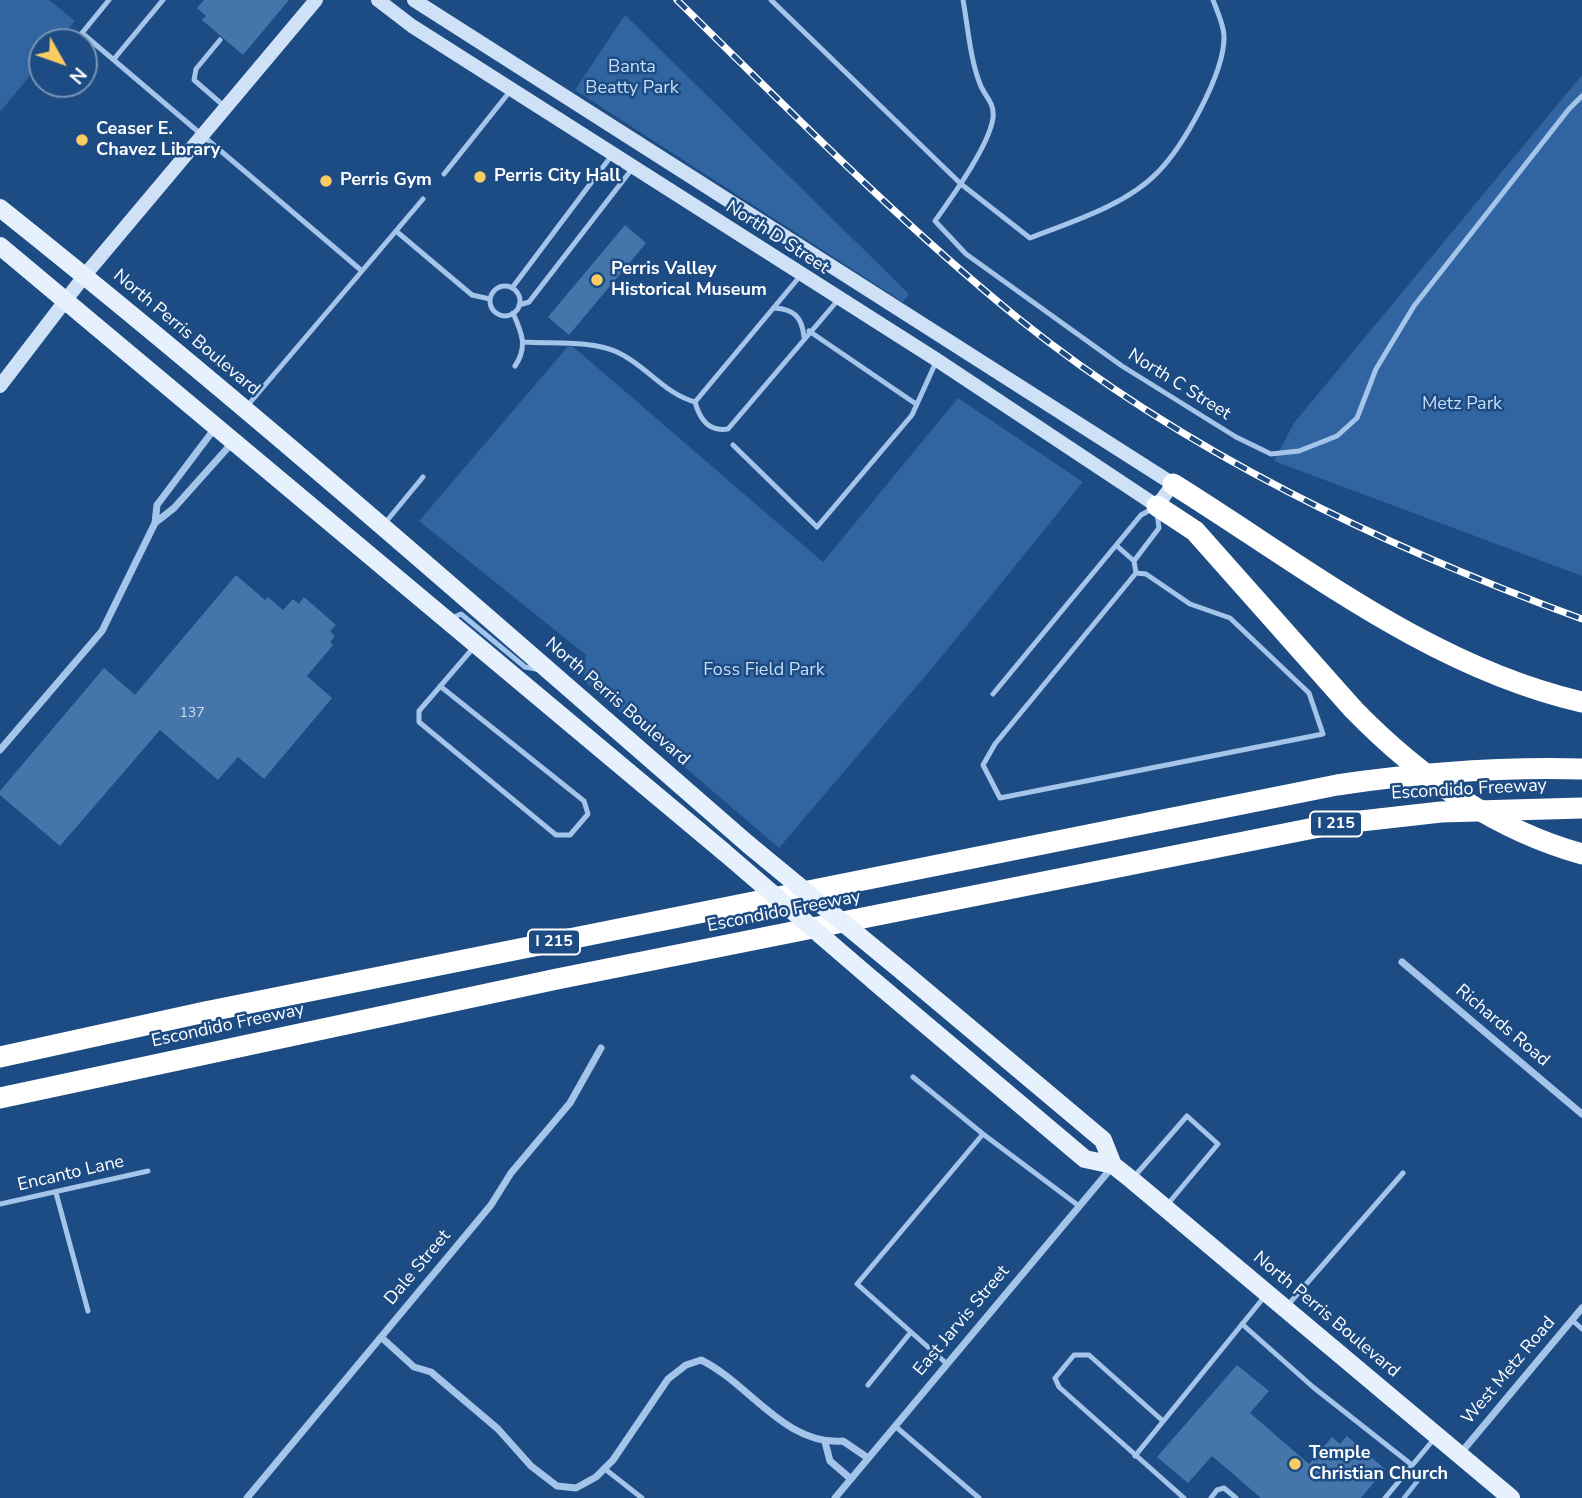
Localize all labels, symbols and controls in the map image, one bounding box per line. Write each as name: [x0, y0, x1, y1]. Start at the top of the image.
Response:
north arrow: [28, 28, 98, 98]
park label: Banta Beatty Park: [585, 57, 679, 100]
text: N: [63, 61, 92, 89]
place label: Ceaser E. Chavez Library: [96, 119, 220, 162]
marker: Ceaser E. Chavez Library: [74, 132, 90, 148]
place label: Perris City Hall: [494, 166, 621, 188]
marker: Perris City Hall: [472, 169, 488, 185]
place label: Perris Gym: [340, 170, 432, 192]
marker: Perris Gym: [318, 173, 334, 189]
street label: North D Street: [721, 197, 833, 279]
place label: Perris Valley Historical Museum: [611, 259, 767, 302]
street label: North Perris Boulevard: [108, 265, 264, 401]
marker: Perris Valley Historical Museum: [589, 272, 605, 288]
street label: North C Street: [1124, 345, 1234, 425]
park label: Metz Park: [1422, 394, 1502, 416]
street label: North Perris Boulevard: [540, 633, 694, 771]
park label: Foss Field Park: [703, 660, 825, 682]
house number: 137: [179, 706, 205, 722]
street label: Escondido Freeway: [1391, 775, 1547, 805]
road number: I 215: [1310, 811, 1362, 836]
street label: Escondido Freeway: [705, 887, 863, 937]
road number: I 215: [528, 930, 580, 954]
street label: Richards Road: [1451, 980, 1553, 1072]
street label: Escondido Freeway: [150, 999, 306, 1053]
street label: Encanto Lane: [16, 1151, 126, 1197]
street label: Dale Street: [380, 1226, 456, 1310]
street label: North Perris Boulevard: [1248, 1247, 1404, 1383]
street label: East Jarvis Street: [910, 1261, 1014, 1381]
street label: West Metz Road: [1458, 1313, 1560, 1429]
place label: Temple Christian Church: [1309, 1443, 1448, 1486]
marker: Temple Christian Church: [1287, 1456, 1303, 1472]

